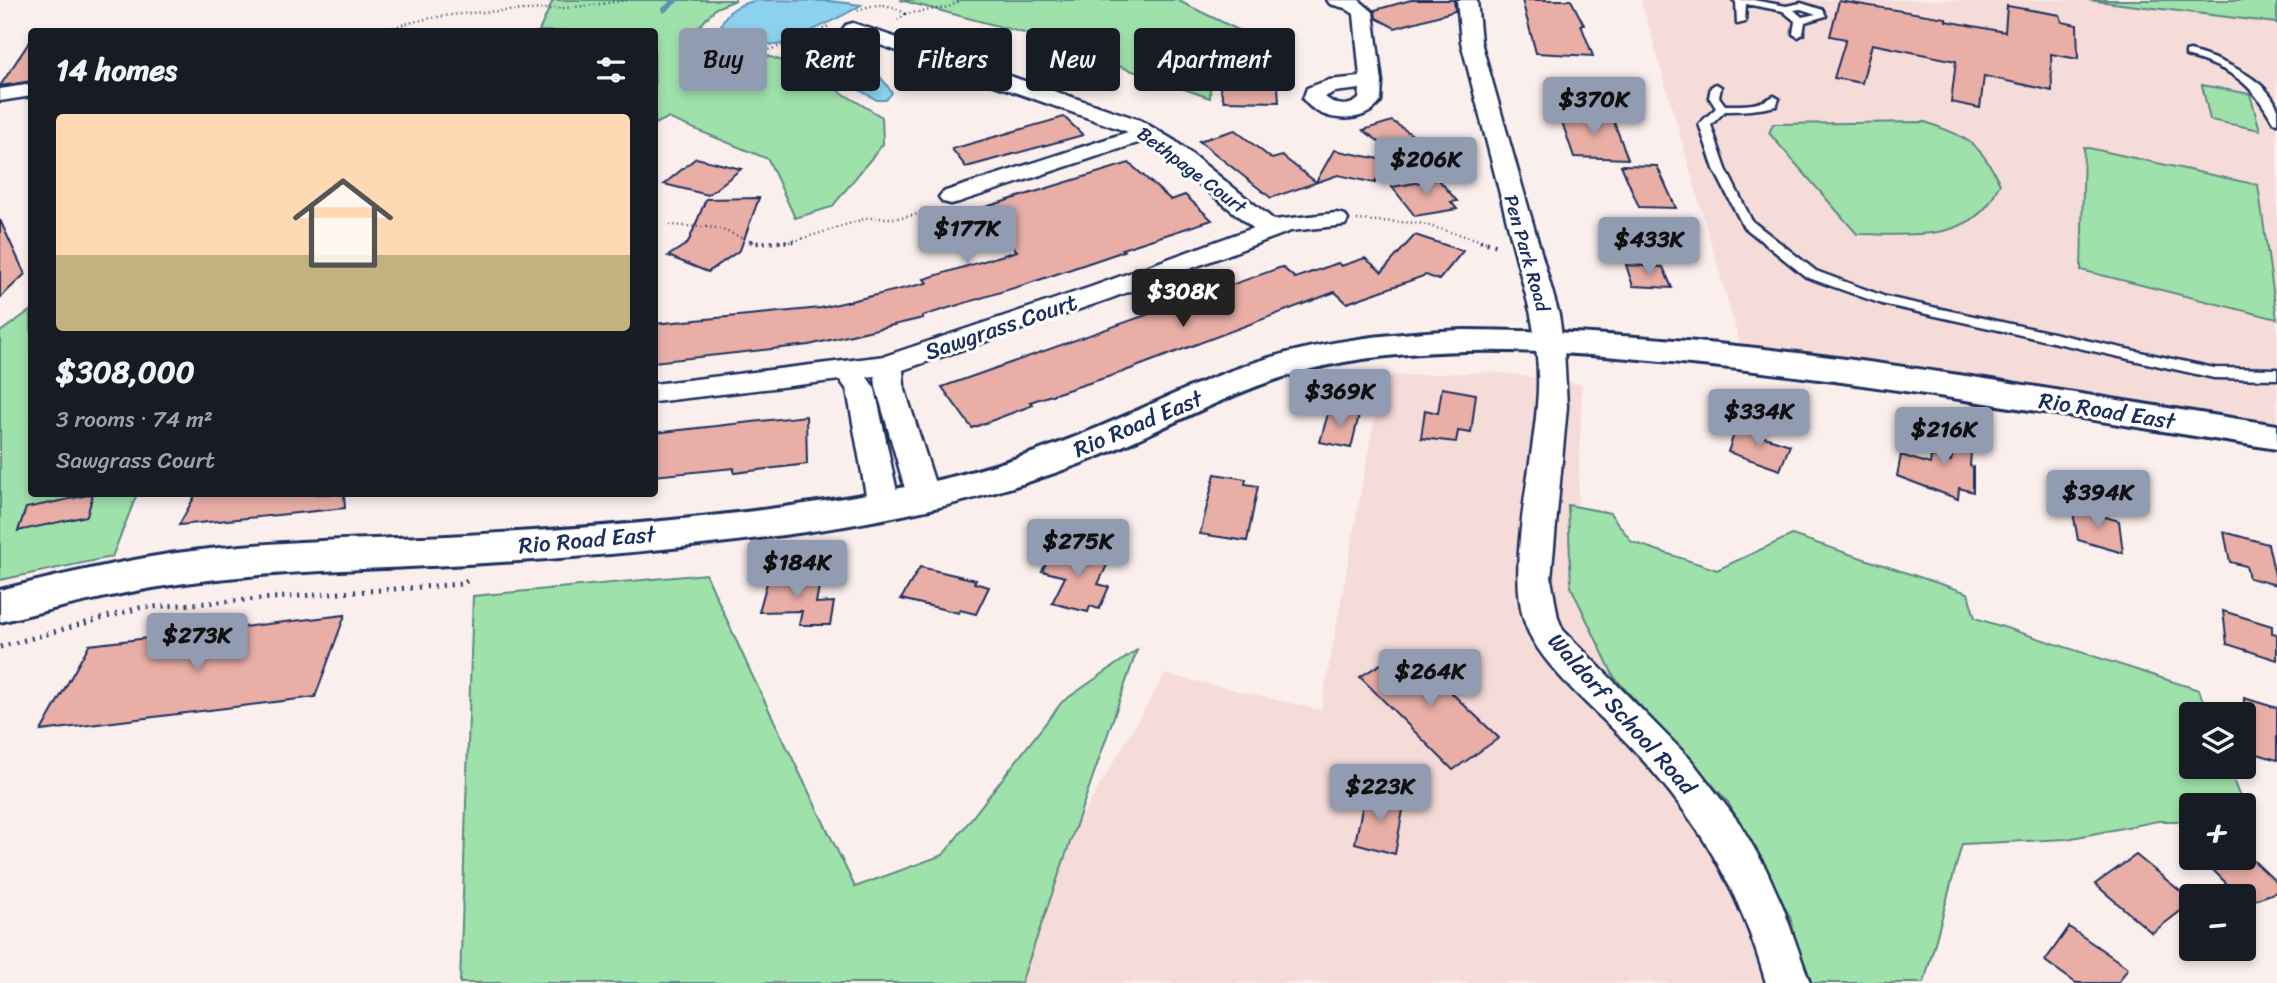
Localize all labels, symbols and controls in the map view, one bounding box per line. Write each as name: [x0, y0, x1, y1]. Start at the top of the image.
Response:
chip: Buy: [679, 28, 767, 91]
chip: Rent: [781, 28, 880, 91]
chip: Filters: [894, 28, 1012, 91]
chip: New: [1026, 28, 1120, 91]
chip: Apartment: [1134, 28, 1295, 91]
text: 14 homes: [56, 43, 177, 97]
icon: filters: [592, 51, 630, 89]
pin: $370K: [1545, 78, 1643, 137]
text: $370K: [1559, 79, 1629, 120]
street label: Bethpage Court: [1130, 118, 1255, 223]
pin: $206K: [1377, 138, 1475, 197]
text: $206K: [1391, 139, 1461, 180]
icon: home: [280, 160, 406, 286]
street label: Pen Park Road: [1495, 191, 1560, 317]
pin: $177K: [918, 206, 1016, 266]
text: $177K: [934, 208, 1000, 249]
pin: $433K: [1600, 218, 1698, 277]
text: $433K: [1614, 219, 1684, 260]
pin: $308K: [1134, 270, 1232, 329]
text: $308K: [1148, 271, 1218, 312]
street label: Sawgrass Court: [919, 282, 1083, 372]
text: $308,000: [56, 345, 195, 399]
pin: $369K: [1291, 370, 1389, 429]
text: $369K: [1305, 371, 1375, 412]
street label: Rio Road East: [1067, 378, 1211, 470]
street label: Rio Road East: [2036, 380, 2180, 442]
pin: $334K: [1710, 390, 1808, 449]
text: $334K: [1724, 391, 1794, 432]
text: 3 rooms · 74 m²: [56, 399, 213, 440]
pin: $216K: [1895, 407, 1993, 467]
text: $216K: [1911, 409, 1977, 450]
text: Sawgrass Court: [56, 440, 215, 481]
pin: $394K: [2049, 470, 2147, 530]
text: $394K: [2063, 472, 2133, 513]
street label: Rio Road East: [517, 513, 659, 566]
pin: $275K: [1029, 520, 1127, 579]
text: $275K: [1043, 521, 1113, 562]
pin: $184K: [748, 540, 846, 600]
text: $184K: [763, 542, 831, 583]
pin: $273K: [148, 614, 246, 673]
text: $273K: [163, 615, 231, 656]
street label: Waldorf School Road: [1537, 623, 1708, 806]
pin: $264K: [1381, 650, 1479, 709]
text: $264K: [1395, 651, 1465, 692]
map controls: [2179, 702, 2256, 961]
button: layers: [2179, 702, 2256, 779]
pin: $223K: [1331, 764, 1429, 824]
text: $223K: [1346, 766, 1414, 807]
button: +: [2179, 793, 2256, 870]
button: −: [2179, 884, 2256, 961]

